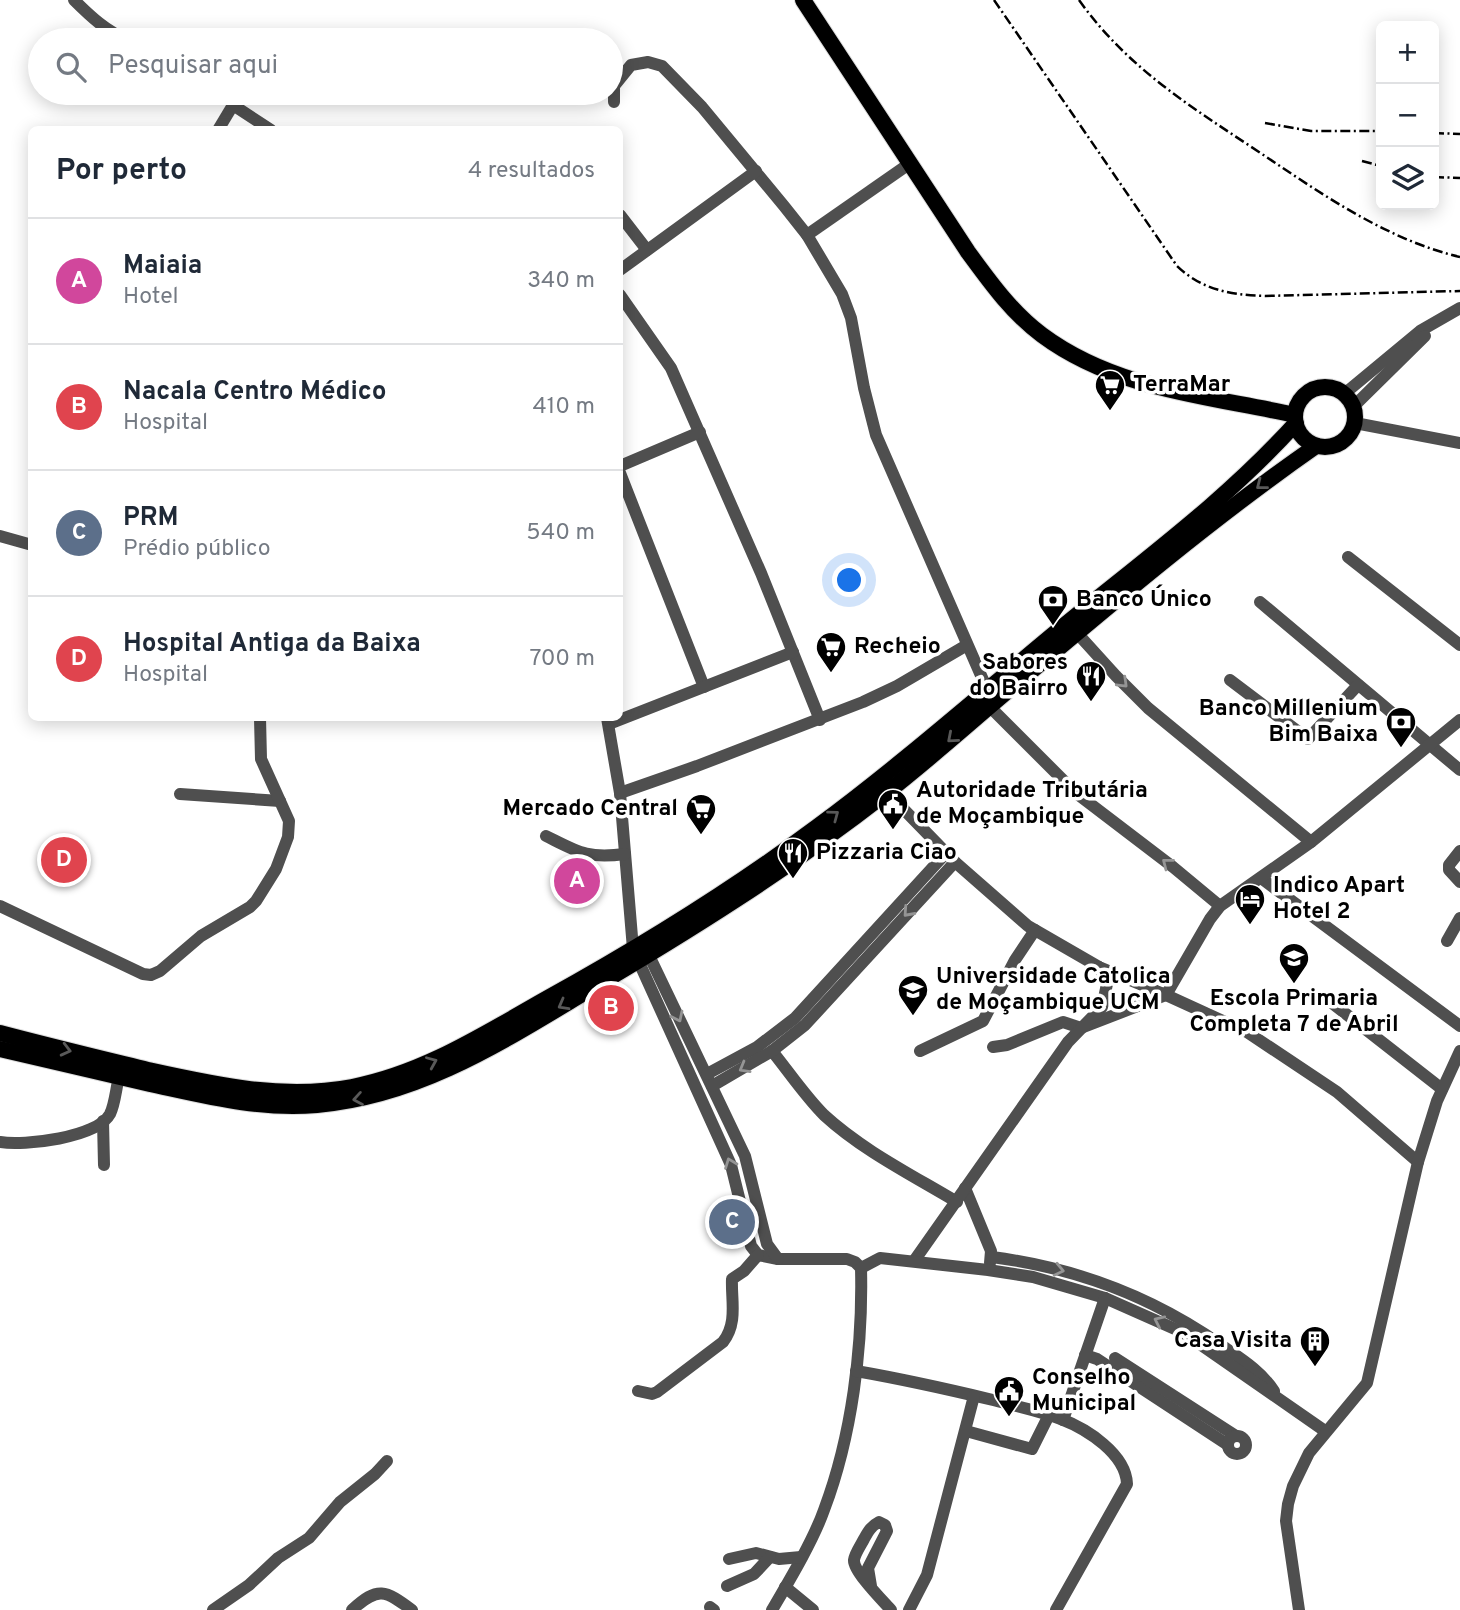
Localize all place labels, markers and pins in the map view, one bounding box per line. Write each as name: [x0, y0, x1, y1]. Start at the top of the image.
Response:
supermarket icon: TerraMar: [1093, 368, 1127, 412]
place label: TerraMar: [1133, 371, 1231, 400]
bank icon: Banco Único: [1036, 583, 1070, 627]
place label: Banco Único: [1076, 584, 1212, 615]
supermarket icon: Recheio: [814, 630, 848, 674]
place label: Recheio: [854, 633, 941, 662]
place label: Sabores do Bairro: [969, 649, 1068, 704]
restaurant icon: Sabores do Bairro: [1074, 659, 1108, 703]
place label: Banco Millenium Bim Baixa: [1199, 695, 1378, 750]
bank icon: Banco Millenium Bim Baixa: [1384, 705, 1418, 749]
place label: Autoridade Tributária de Moçambique: [916, 777, 1148, 832]
public building icon: Autoridade Tributária de Moçambique: [876, 787, 910, 831]
supermarket icon: Mercado Central: [684, 792, 718, 836]
place label: Mercado Central: [502, 795, 678, 824]
pin: D: [41, 834, 87, 886]
restaurant icon: Pizzaria Ciao: [776, 836, 810, 880]
place label: Pizzaria Ciao: [816, 839, 957, 868]
pin: A: [554, 855, 600, 907]
place label: Indico Apart Hotel 2: [1273, 872, 1405, 927]
hotel icon: Indico Apart Hotel 2: [1233, 882, 1267, 926]
school or university icon: Escola Primaria Completa 7 de Abril: [1277, 941, 1311, 985]
place label: Universidade Catolica de Moçambique UCM: [936, 963, 1171, 1018]
school or university icon: Universidade Catolica de Moçambique UCM: [896, 973, 930, 1017]
pin: B: [588, 982, 634, 1034]
place label: Escola Primaria Completa 7 de Abril: [1189, 985, 1399, 1040]
pin: C: [709, 1196, 755, 1248]
building icon: Casa Visita: [1298, 1324, 1332, 1368]
place label: Casa Visita: [1174, 1327, 1292, 1356]
place label: Conselho Municipal: [1032, 1364, 1136, 1419]
public building icon: Conselho Municipal: [992, 1374, 1026, 1418]

